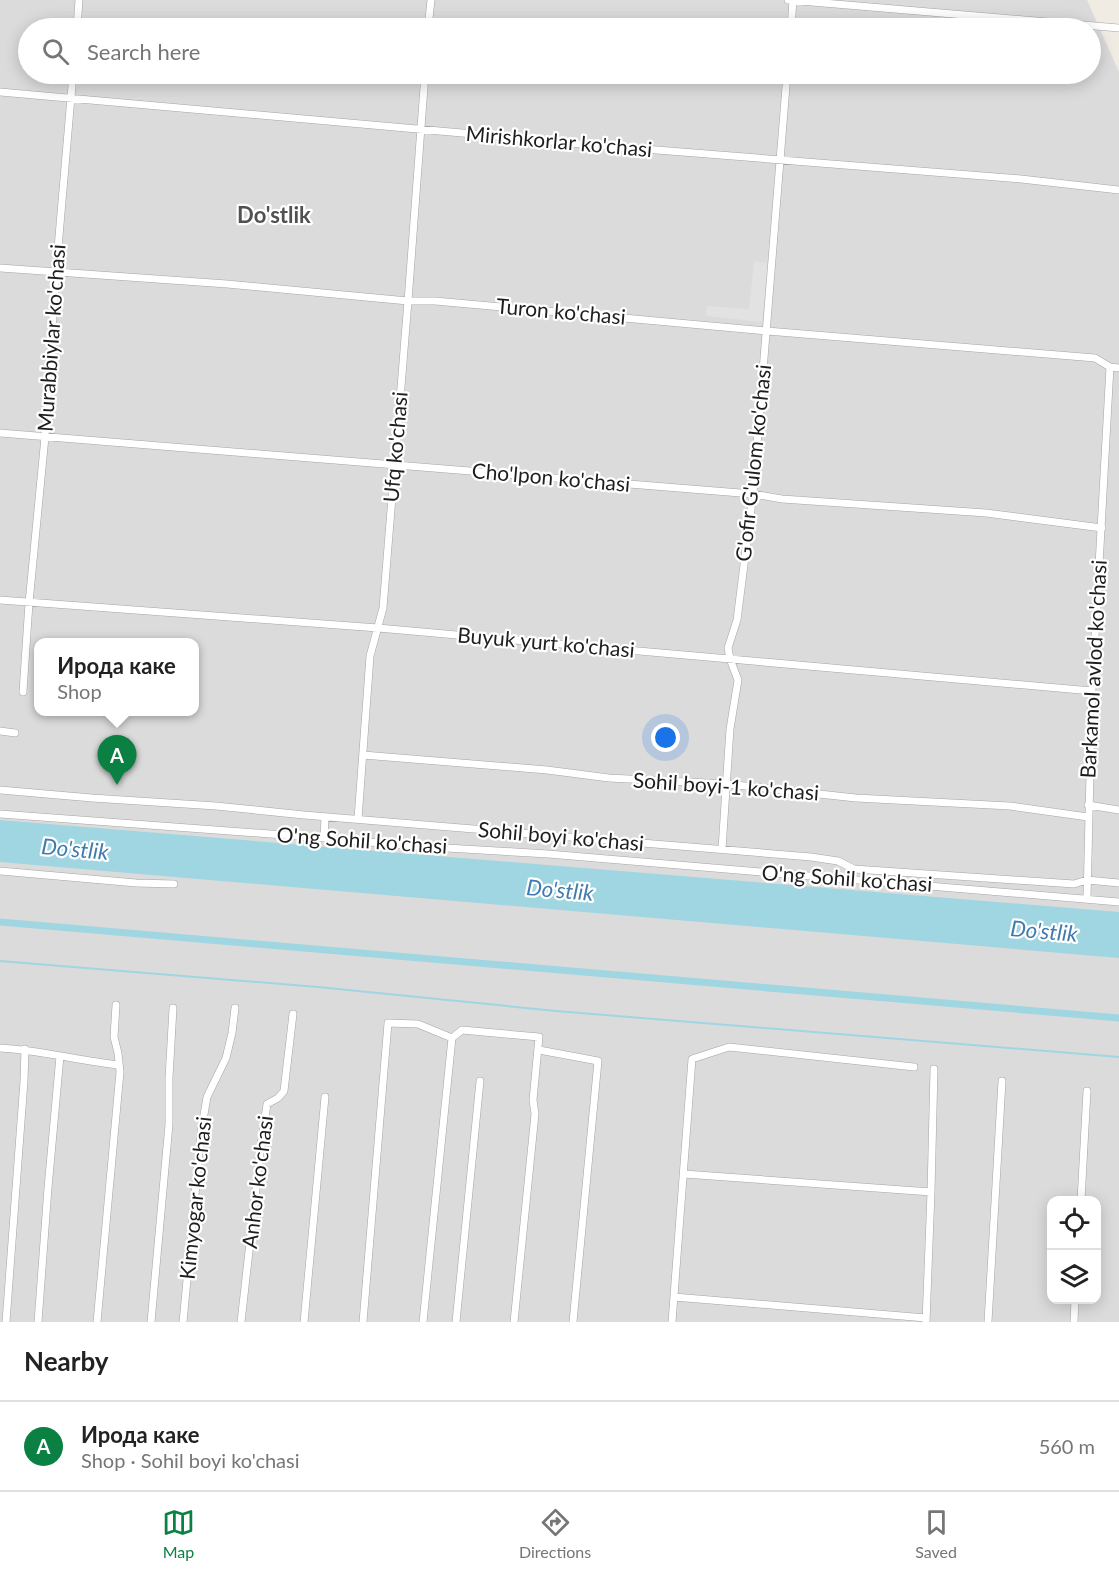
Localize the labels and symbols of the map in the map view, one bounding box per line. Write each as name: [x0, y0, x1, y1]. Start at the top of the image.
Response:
street label: Mirishkorlar ko'chasi: [465, 120, 653, 161]
district label: Do'stlik: [237, 201, 311, 228]
street label: Murabbiylar ko'chasi: [31, 243, 70, 433]
street label: Turon ko'chasi: [495, 292, 627, 329]
street label: G'ofir G'ulom ko'chasi: [730, 363, 775, 563]
street label: Ufq ko'chasi: [377, 390, 412, 503]
street label: Cho'lpon ko'chasi: [471, 457, 631, 496]
street label: Barkamol avlod ko'chasi: [1074, 559, 1111, 779]
street label: Buyuk yurt ko'chasi: [456, 621, 636, 662]
your location: [651, 723, 680, 752]
pin: A: [98, 736, 136, 785]
street label: Sohil boyi-1 ko'chasi: [632, 767, 820, 804]
street label: Sohil boyi ko'chasi: [477, 816, 645, 855]
street label: O'ng Sohil ko'chasi: [276, 821, 448, 858]
water label: Do'stlik: [40, 832, 110, 865]
street label: O'ng Sohil ko'chasi: [761, 859, 933, 896]
water label: Do'stlik: [525, 873, 595, 906]
water label: Do'stlik: [1009, 914, 1079, 947]
street label: Anhor ko'chasi: [236, 1114, 277, 1250]
street label: Kimyogar ko'chasi: [174, 1115, 216, 1281]

